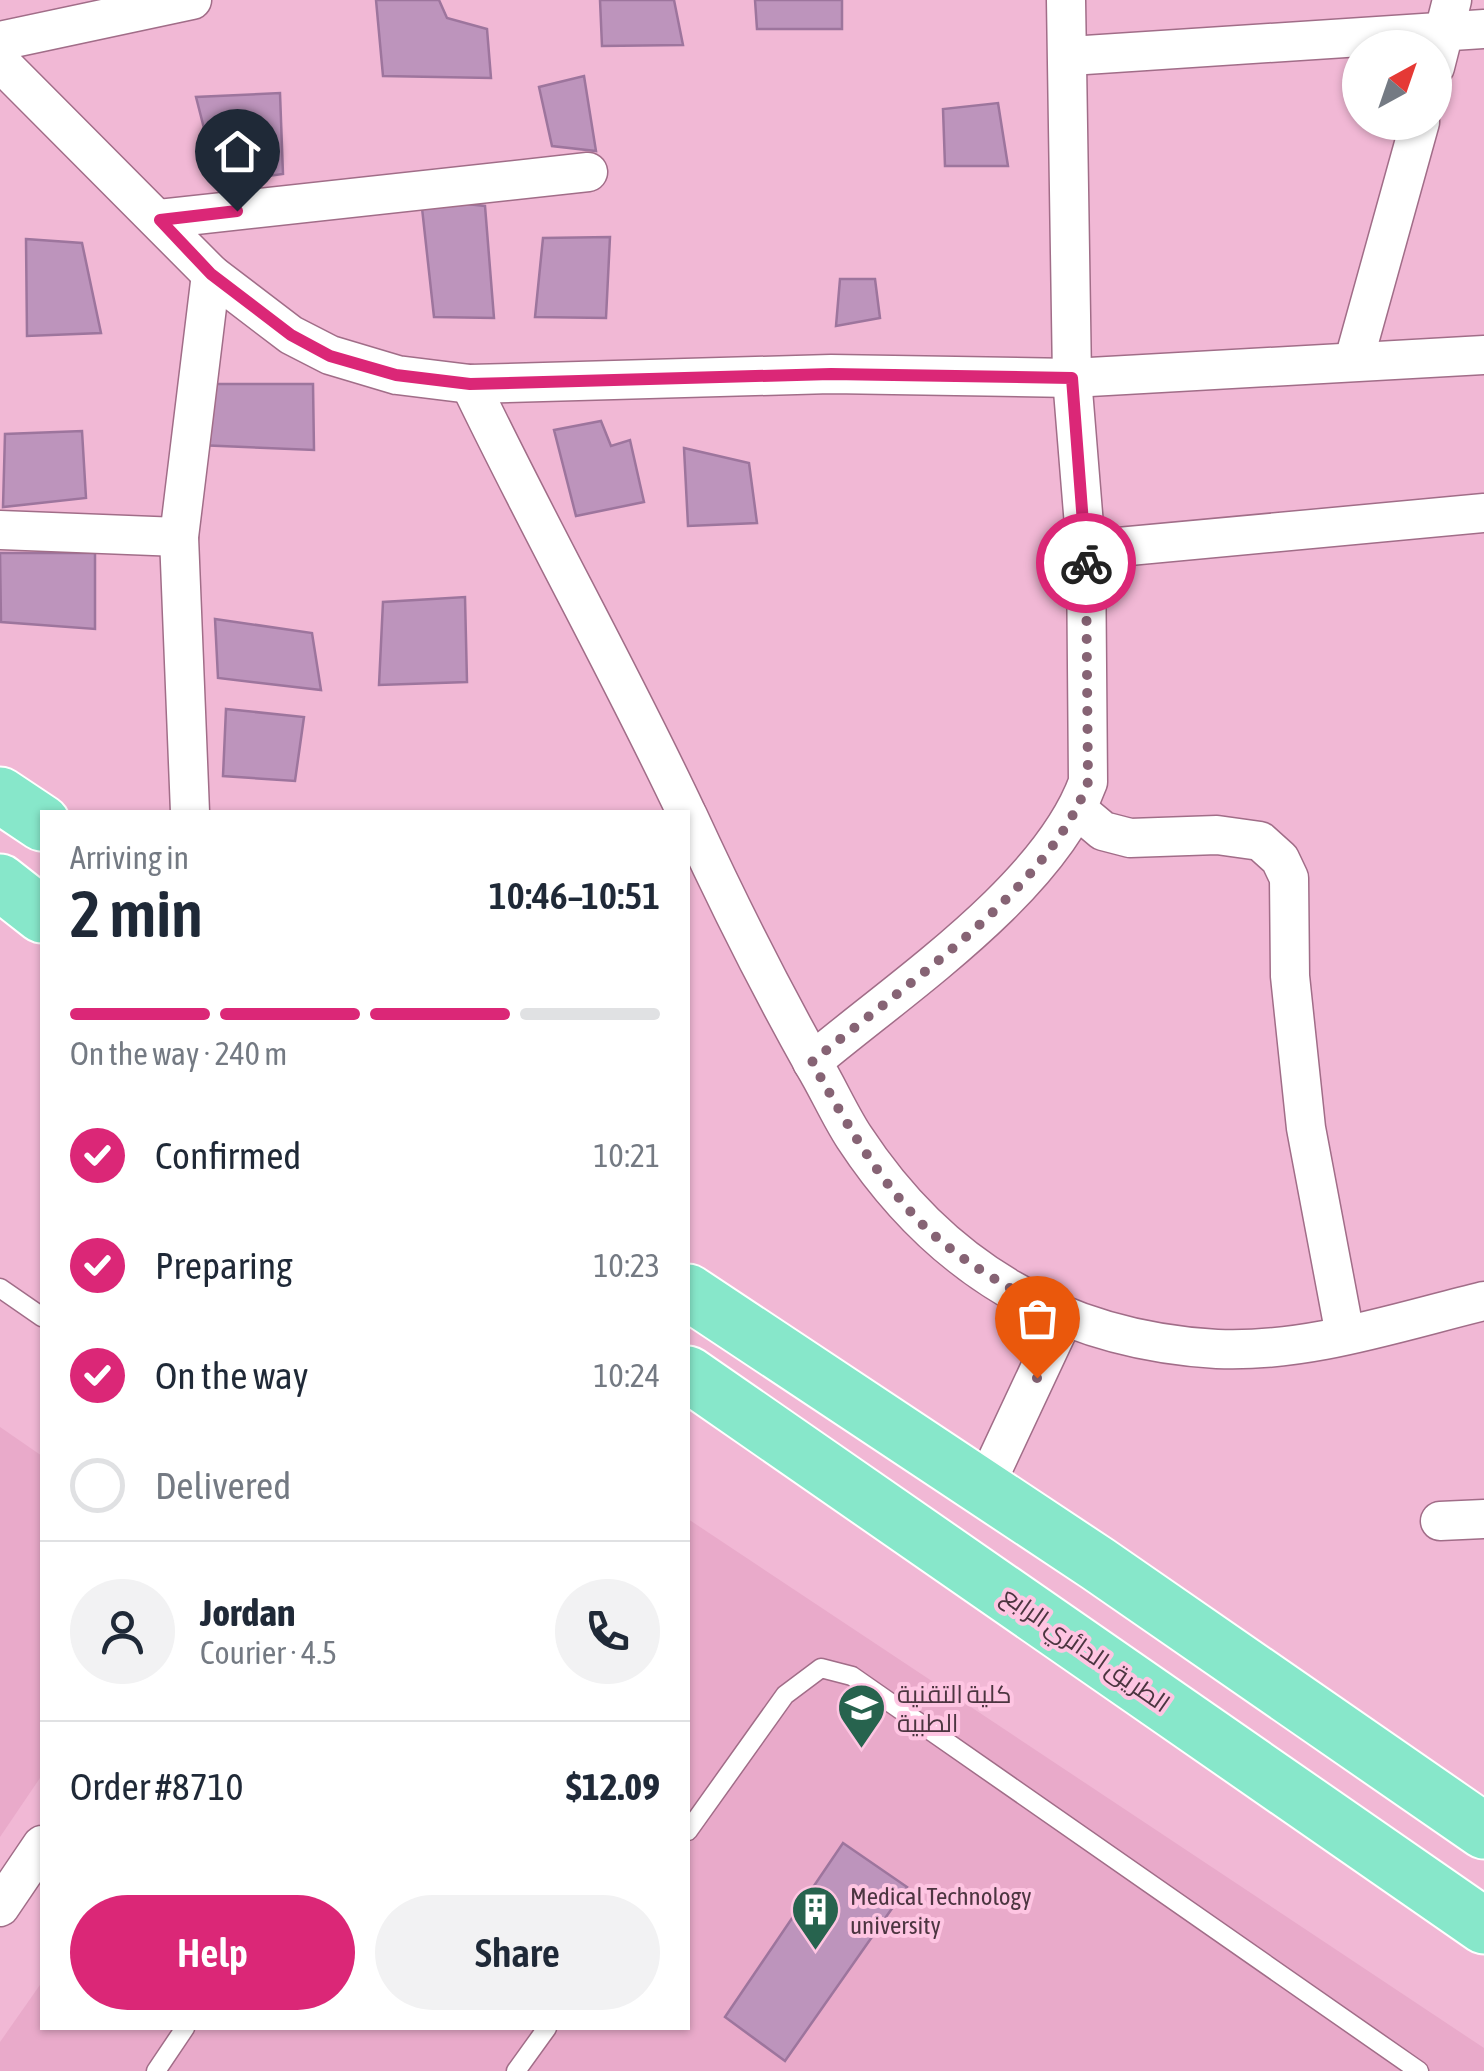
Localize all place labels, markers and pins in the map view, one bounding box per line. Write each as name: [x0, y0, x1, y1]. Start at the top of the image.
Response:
pin: [195, 109, 280, 212]
pin: [995, 1276, 1080, 1379]
place label: كلية التقنية الطبية: [897, 1680, 1012, 1737]
school or university icon: كلية التقنية الطبية: [836, 1682, 888, 1750]
place label: Medical Technology university: [850, 1882, 1032, 1939]
building icon: Medical Technology university: [789, 1884, 841, 1952]

